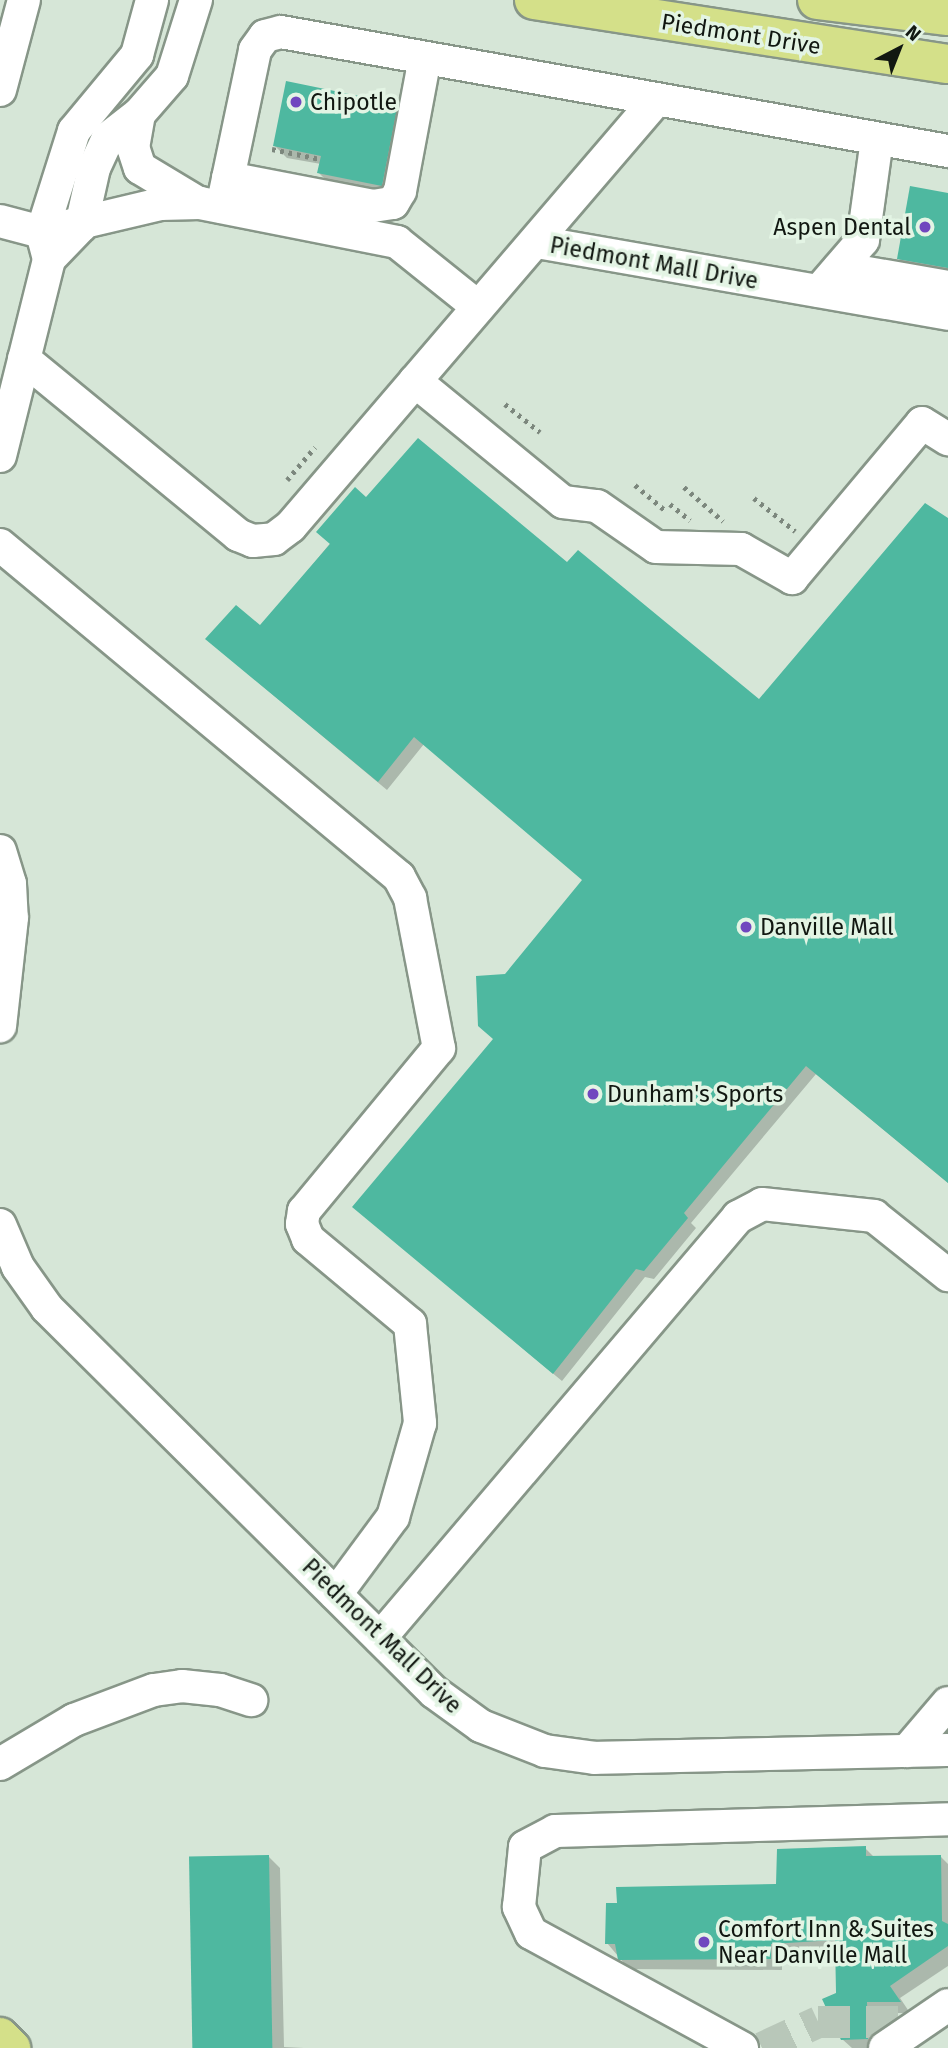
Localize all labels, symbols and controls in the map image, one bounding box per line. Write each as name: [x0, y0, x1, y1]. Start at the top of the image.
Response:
street label: Piedmont Drive: [659, 8, 823, 60]
north arrow: [864, 14, 934, 84]
text: N: [901, 20, 926, 46]
place label: Chipotle: [310, 88, 397, 116]
marker: Chipotle: [288, 94, 304, 110]
place label: Aspen Dental: [773, 213, 911, 241]
marker: Aspen Dental: [917, 219, 933, 235]
street label: Piedmont Mall Drive: [548, 231, 760, 295]
place label: Danville Mall: [760, 913, 894, 941]
marker: Danville Mall: [738, 919, 754, 935]
place label: Dunham's Sports: [607, 1080, 783, 1108]
marker: Dunham's Sports: [585, 1086, 601, 1102]
street label: Piedmont Mall Drive: [297, 1553, 467, 1719]
place label: Comfort Inn & Suites Near Danville Mall: [718, 1915, 934, 1969]
marker: Comfort Inn & Suites Near Danville Mall: [696, 1934, 712, 1950]

